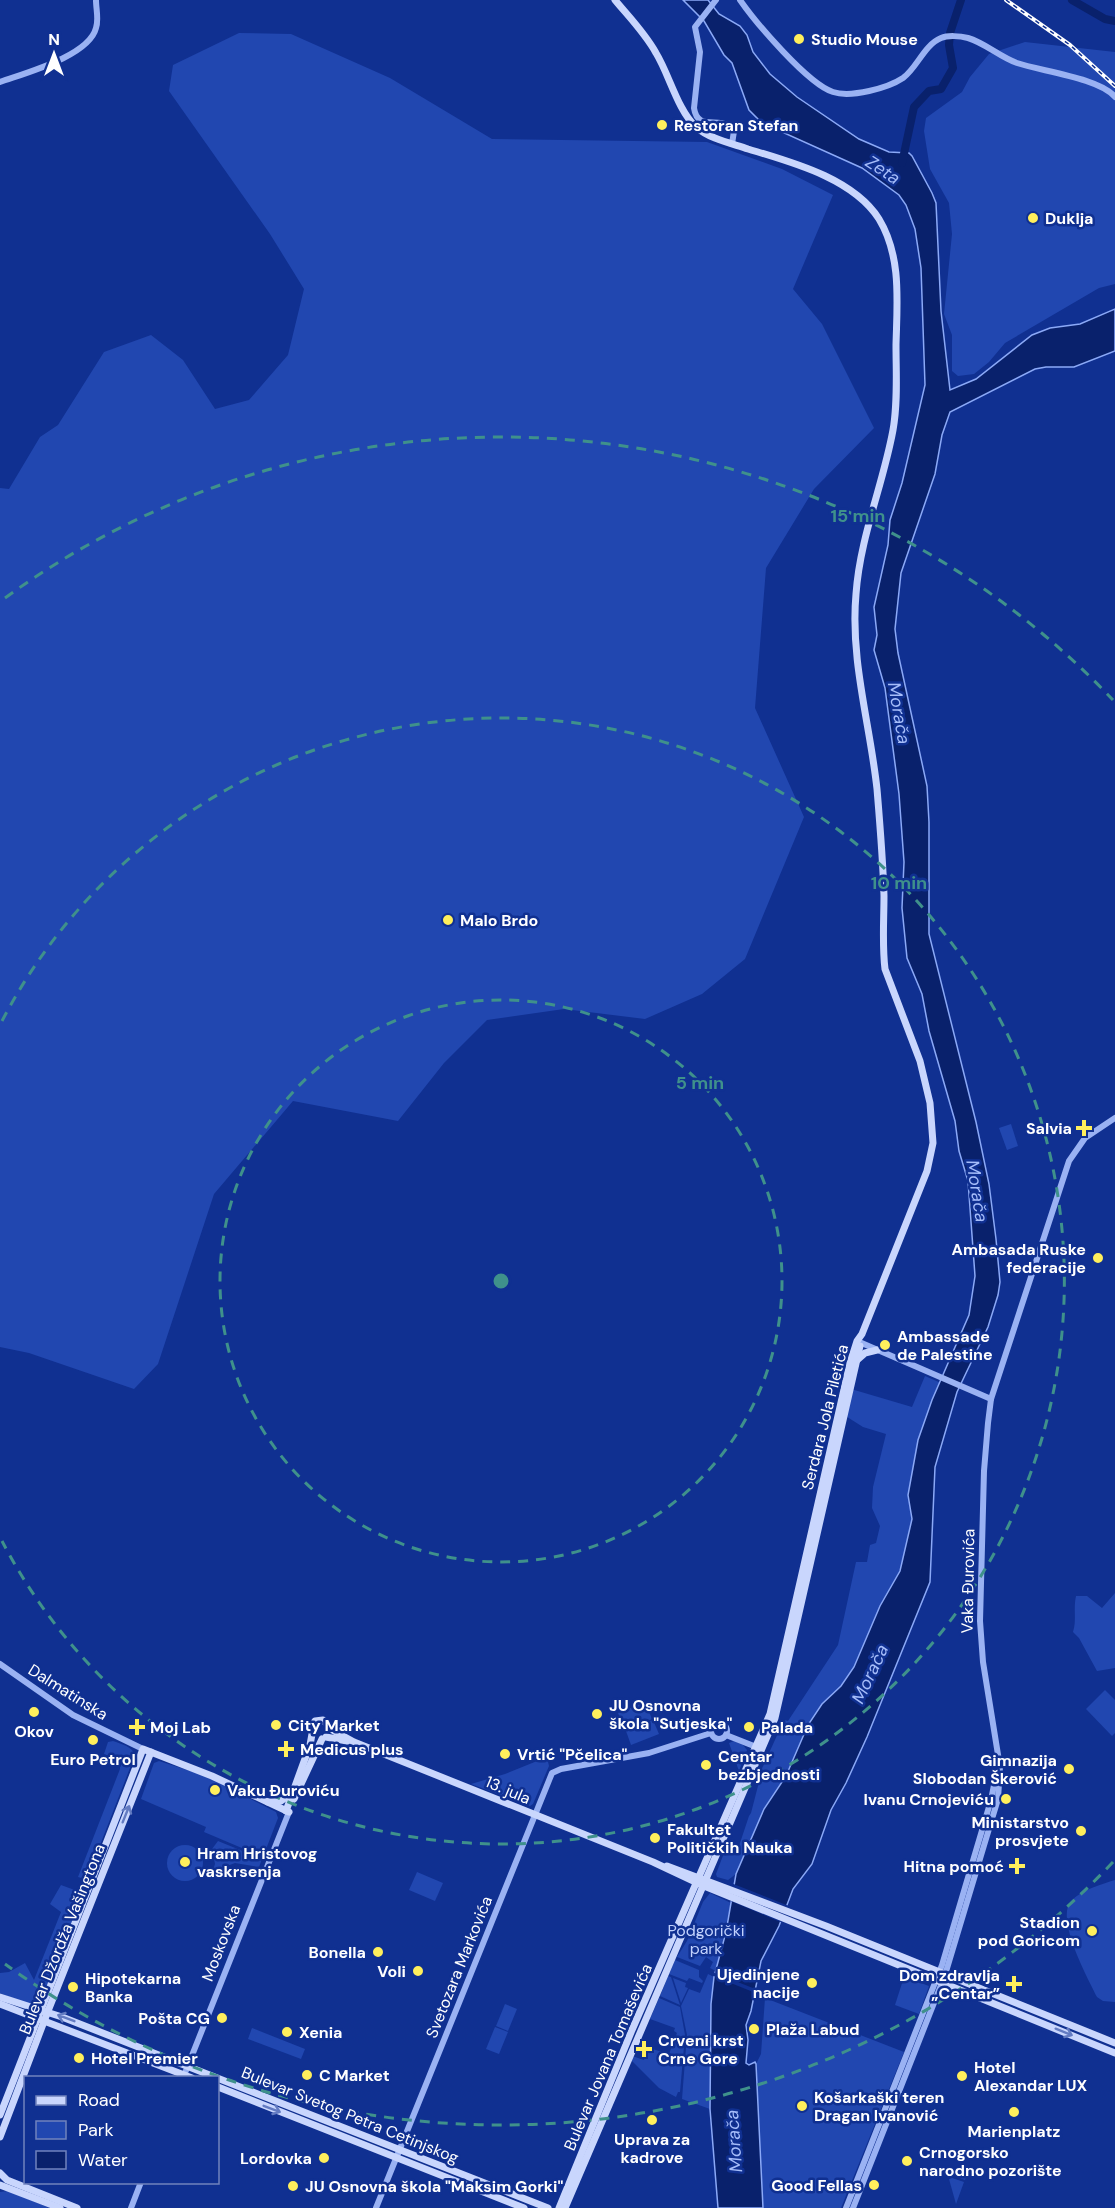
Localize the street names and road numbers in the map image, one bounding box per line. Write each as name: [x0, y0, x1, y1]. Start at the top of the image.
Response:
street label: Serdara Jola Piletića: [797, 1342, 853, 1492]
street label: Vaka Đurovića: [957, 1528, 979, 1634]
street label: Dalmatinska: [24, 1659, 112, 1725]
street label: 13. jula: [482, 1771, 534, 1809]
street label: Bulevar Džordža Vašingtona: [14, 1841, 110, 2037]
street label: Svetozara Markovića: [421, 1893, 497, 2041]
street label: Moskovska: [197, 1902, 245, 1984]
street label: Bulevar Jovana Tomaševića: [559, 1960, 657, 2154]
street label: Bulevar Svetog Petra Cetinjskog: [238, 2062, 462, 2168]

